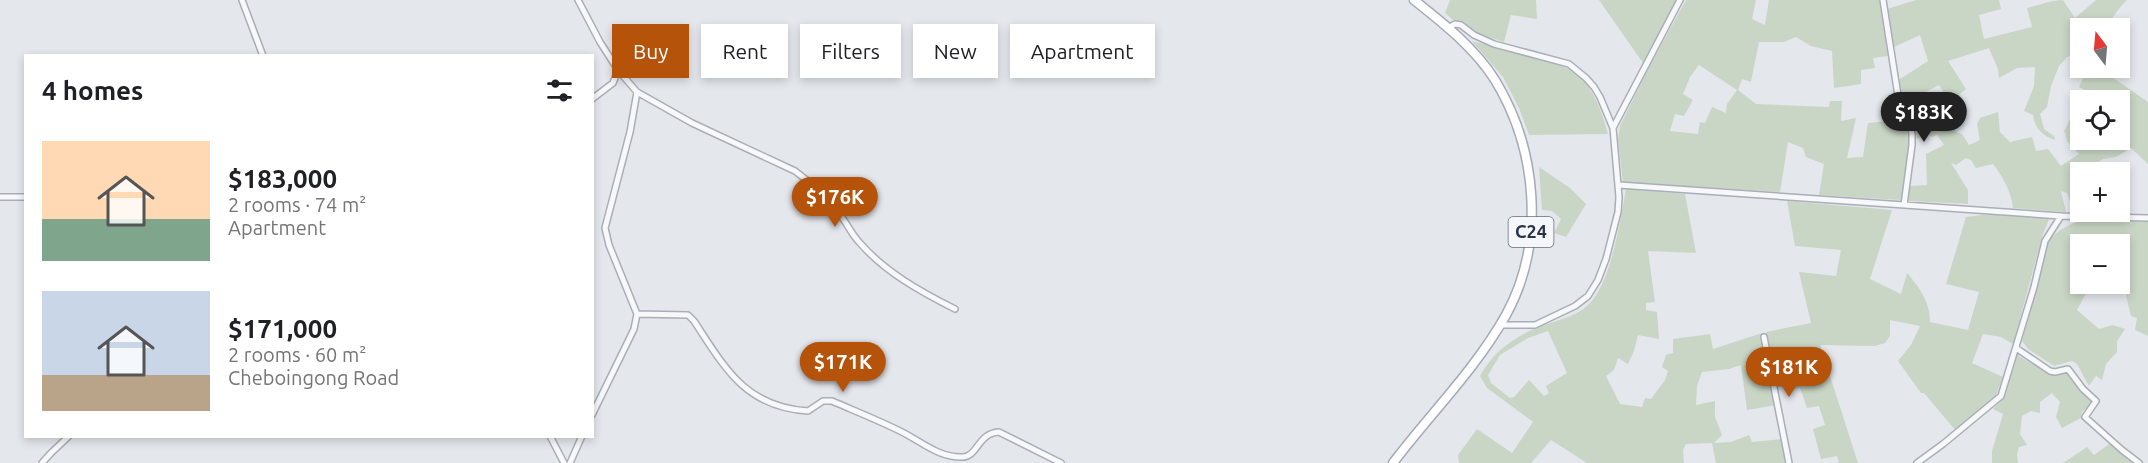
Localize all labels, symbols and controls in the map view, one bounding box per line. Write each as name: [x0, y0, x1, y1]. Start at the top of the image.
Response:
north arrow: [2070, 18, 2130, 78]
map controls: [2070, 18, 2130, 294]
chip: Buy: [612, 24, 689, 78]
chip: Rent: [701, 24, 788, 78]
chip: Filters: [800, 24, 901, 78]
chip: New: [913, 24, 998, 78]
chip: Apartment: [1010, 24, 1155, 78]
icon: filters: [543, 74, 576, 107]
text: 4 homes: [42, 76, 143, 105]
button: locate: [2070, 90, 2130, 150]
pin: $183K: [1882, 92, 1966, 143]
text: $183K: [1895, 100, 1953, 123]
button: +: [2070, 162, 2130, 222]
text: $183,000: [228, 164, 337, 193]
icon: home: [90, 165, 162, 237]
pin: $176K: [793, 177, 877, 228]
text: $176K: [806, 185, 864, 208]
text: 2 rooms · 74 m²: [228, 193, 366, 216]
text: Apartment: [228, 216, 326, 239]
road number: C24: [1508, 217, 1553, 247]
button: −: [2070, 234, 2130, 294]
text: $171,000: [228, 314, 337, 343]
icon: home: [90, 315, 162, 387]
pin: $171K: [801, 342, 885, 393]
text: 2 rooms · 60 m²: [228, 343, 366, 366]
pin: $181K: [1747, 347, 1831, 398]
text: $171K: [814, 350, 872, 373]
text: $181K: [1760, 355, 1818, 378]
text: Cheboingong Road: [228, 366, 399, 389]

